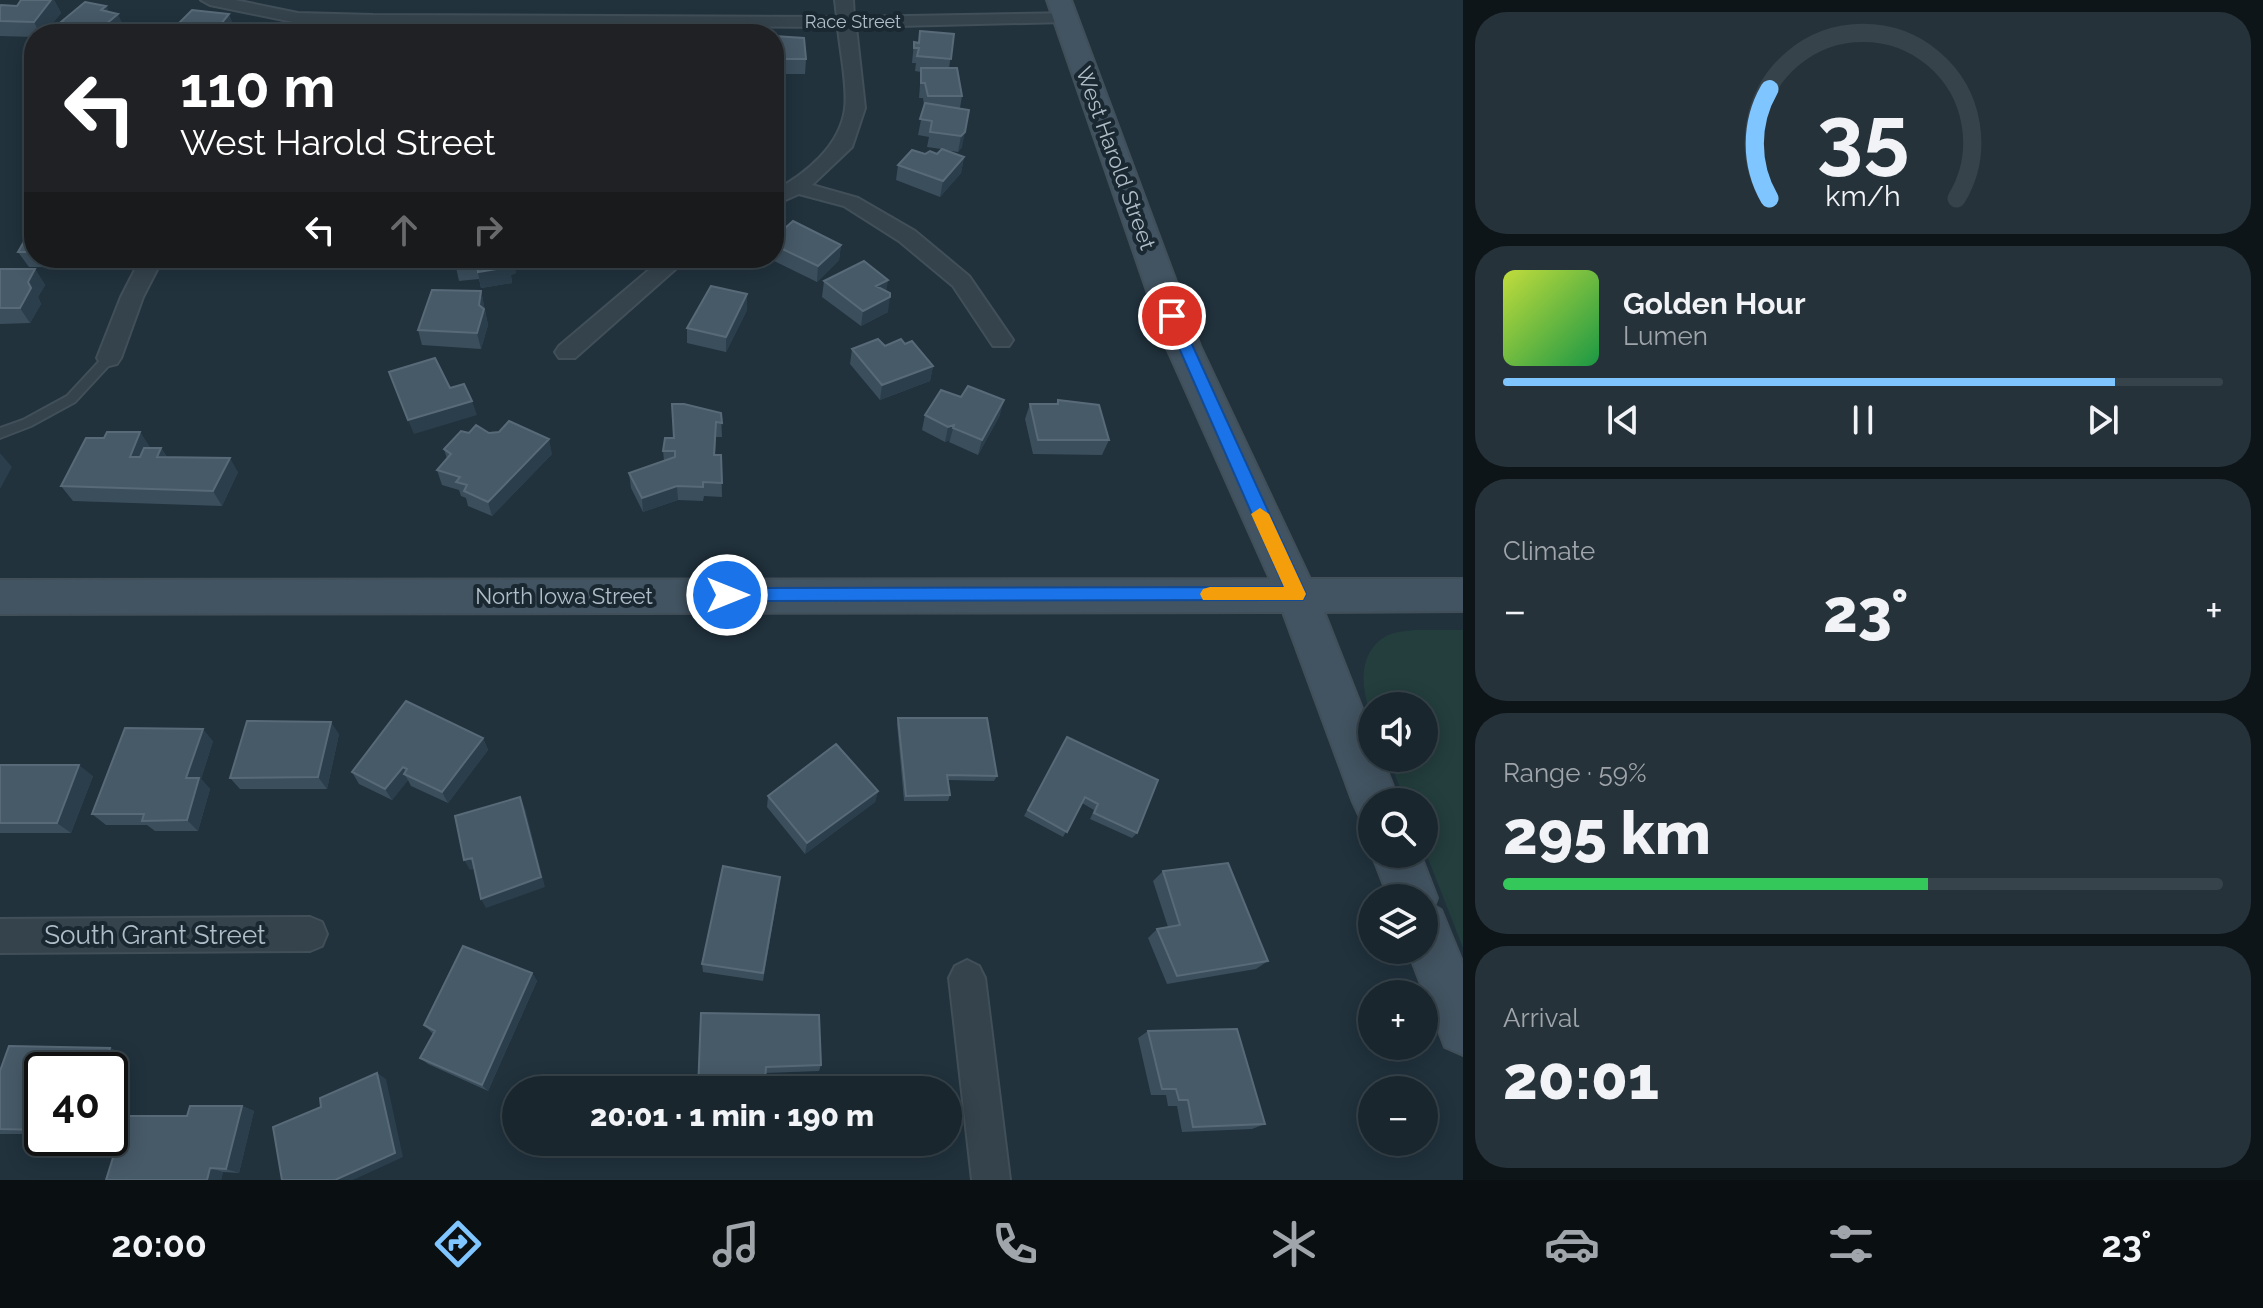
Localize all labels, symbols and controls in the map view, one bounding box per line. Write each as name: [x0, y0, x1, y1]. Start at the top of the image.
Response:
street label: Race Street: [805, 11, 901, 32]
text: 110 m: [180, 54, 335, 120]
icon: left: [48, 56, 152, 160]
street label: West Harold Street: [1071, 63, 1161, 254]
text: 35: [1817, 86, 1909, 183]
text: West Harold Street: [180, 121, 496, 163]
text: km/h: [1825, 179, 1901, 213]
icon: left: [298, 208, 342, 252]
icon: ahead: [382, 208, 426, 252]
icon: right: [466, 208, 510, 252]
pin: [1138, 282, 1206, 350]
text: Golden Hour: [1623, 286, 1806, 321]
icon: arrive: [1150, 294, 1194, 338]
text: Lumen: [1623, 321, 1708, 351]
icon: previous: [1601, 398, 1645, 442]
icon: pause: [1841, 398, 1885, 442]
icon: next: [2081, 398, 2125, 442]
text: Climate: [1503, 536, 1595, 566]
position arrow: [685, 553, 769, 637]
text: 23°: [1823, 576, 1909, 646]
street label: North Iowa Street: [475, 583, 653, 609]
text: −: [1503, 585, 1527, 636]
text: +: [2205, 585, 2223, 636]
map controls: [1358, 692, 1438, 1156]
button: sound: [1358, 692, 1438, 772]
text: Range · 59%: [1503, 758, 1647, 788]
button: search: [1358, 788, 1438, 868]
text: 295 km: [1503, 798, 1711, 868]
button: layers: [1358, 884, 1438, 964]
street label: South Grant Street: [44, 920, 266, 950]
button: +: [1358, 980, 1438, 1060]
text: Arrival: [1503, 1003, 1579, 1033]
text: 20:01: [1503, 1043, 1659, 1113]
speed limit sign: 40: [24, 1052, 128, 1156]
button: −: [1358, 1076, 1438, 1156]
text: 20:01 · 1 min · 190 m: [590, 1098, 874, 1133]
icon: directions: [430, 1216, 486, 1272]
icon: music: [708, 1216, 764, 1272]
icon: phone: [987, 1216, 1043, 1272]
icon: climate: [1266, 1216, 1322, 1272]
icon: car: [1544, 1216, 1600, 1272]
icon: filters: [1823, 1216, 1879, 1272]
text: 20:00: [111, 1223, 207, 1265]
text: 23°: [2102, 1223, 2152, 1265]

